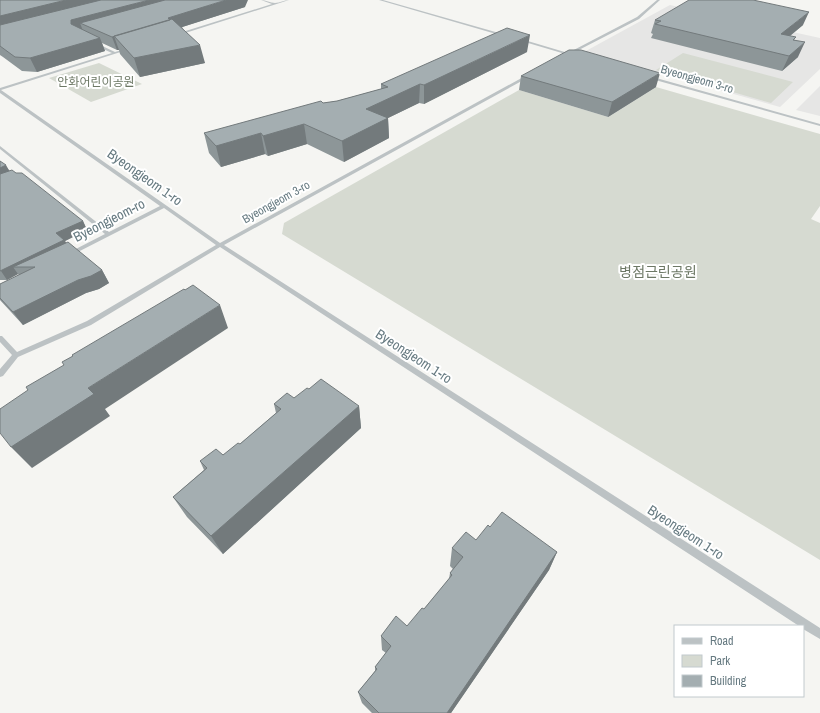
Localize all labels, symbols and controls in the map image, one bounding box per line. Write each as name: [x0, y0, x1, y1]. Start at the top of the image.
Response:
street label: Byeongjeom 3-ro: [659, 61, 735, 97]
park label: 안화어린이공원: [57, 74, 135, 90]
street label: Byeongjeom 1-ro: [104, 145, 186, 209]
street label: Byeongjeom 3-ro: [239, 177, 313, 227]
street label: Byeongjeom-ro: [70, 194, 148, 246]
park label: 병점근린공원: [619, 263, 697, 281]
street label: Byeongjeom 1-ro: [372, 325, 456, 387]
street label: Byeongjeom 1-ro: [644, 501, 728, 563]
legend: [674, 625, 804, 697]
text: Road: [710, 633, 734, 649]
text: Park: [710, 653, 730, 669]
text: Building: [710, 673, 747, 689]

